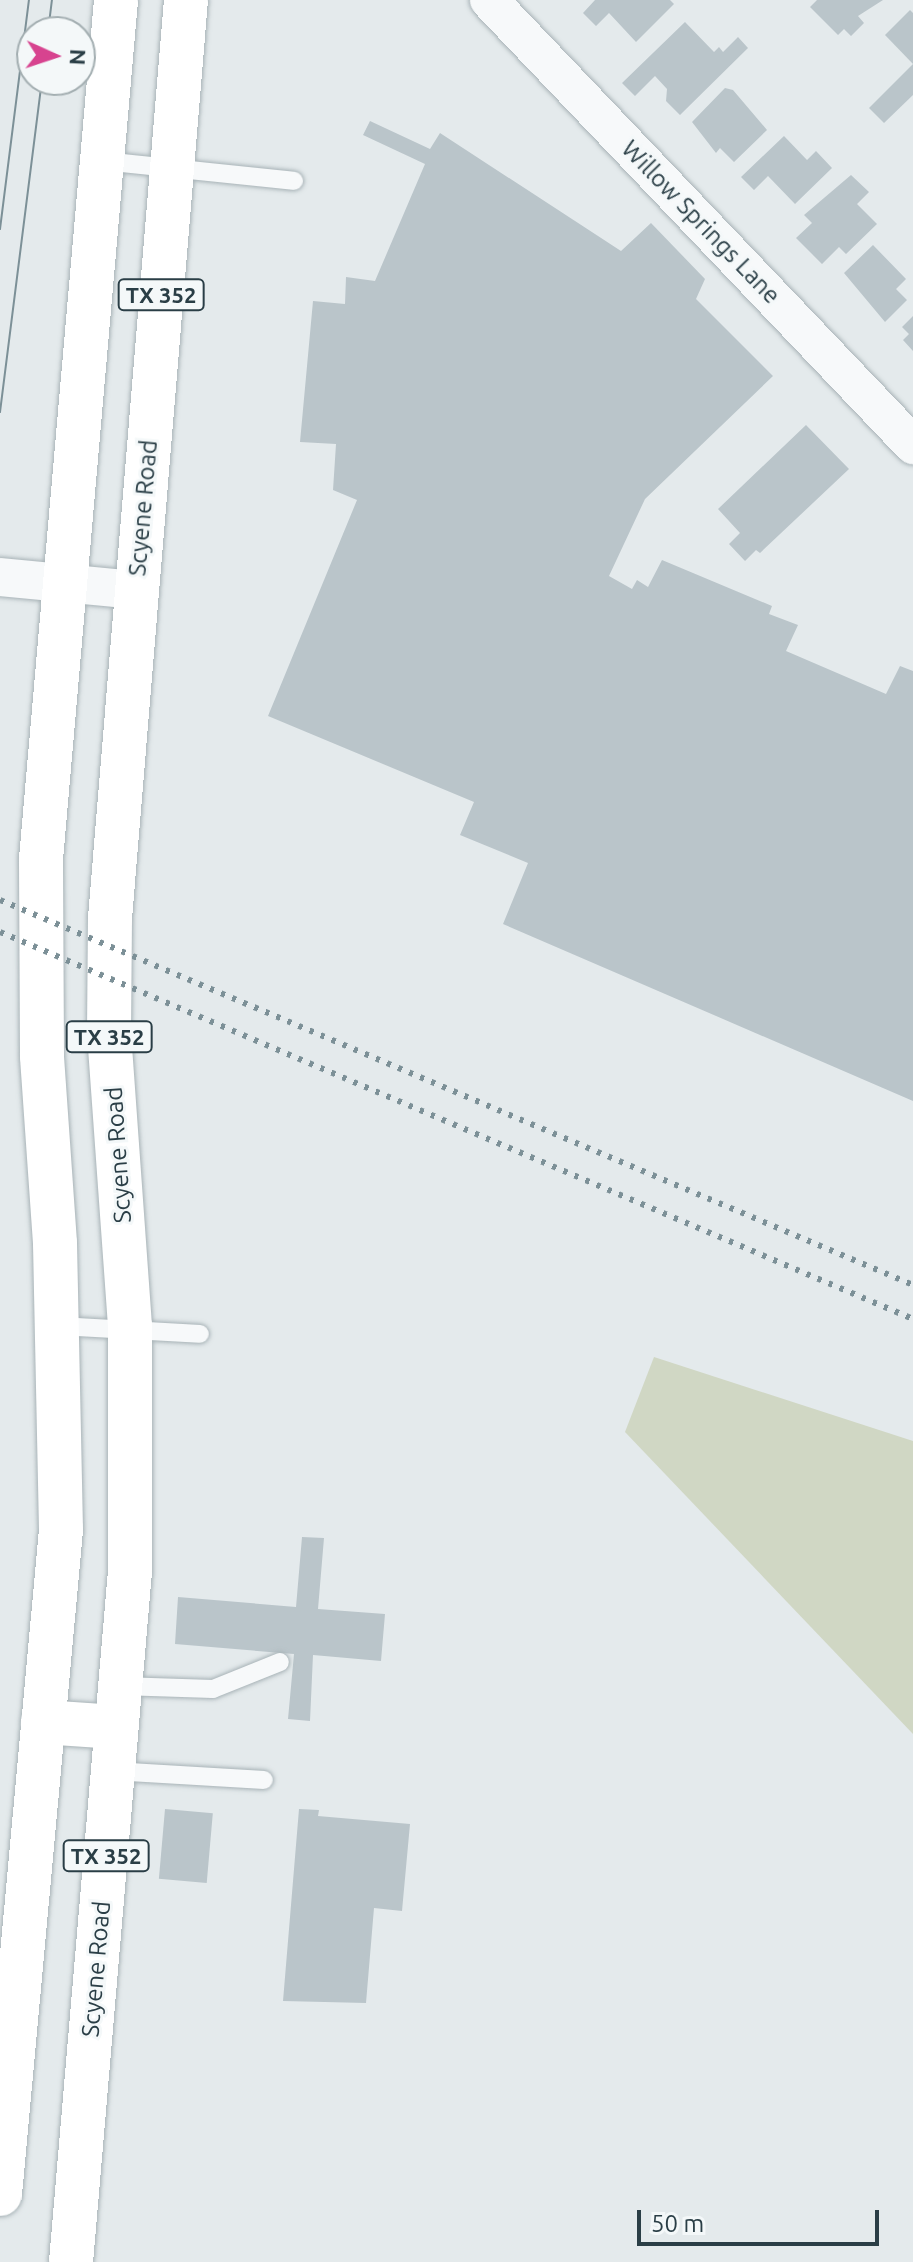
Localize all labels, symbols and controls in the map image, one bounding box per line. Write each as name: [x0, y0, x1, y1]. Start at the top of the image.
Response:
north arrow: [16, 16, 96, 96]
text: N: [66, 48, 91, 66]
street label: Willow Springs Lane: [616, 134, 786, 310]
road number: TX 352: [117, 277, 205, 313]
street label: Scyene Road: [123, 439, 163, 577]
road number: TX 352: [65, 1019, 153, 1055]
street label: Scyene Road: [99, 1086, 137, 1224]
road number: TX 352: [62, 1838, 150, 1874]
street label: Scyene Road: [76, 1900, 116, 2038]
scale bar: [641, 2194, 883, 2244]
text: 50 m: [651, 2210, 704, 2237]

